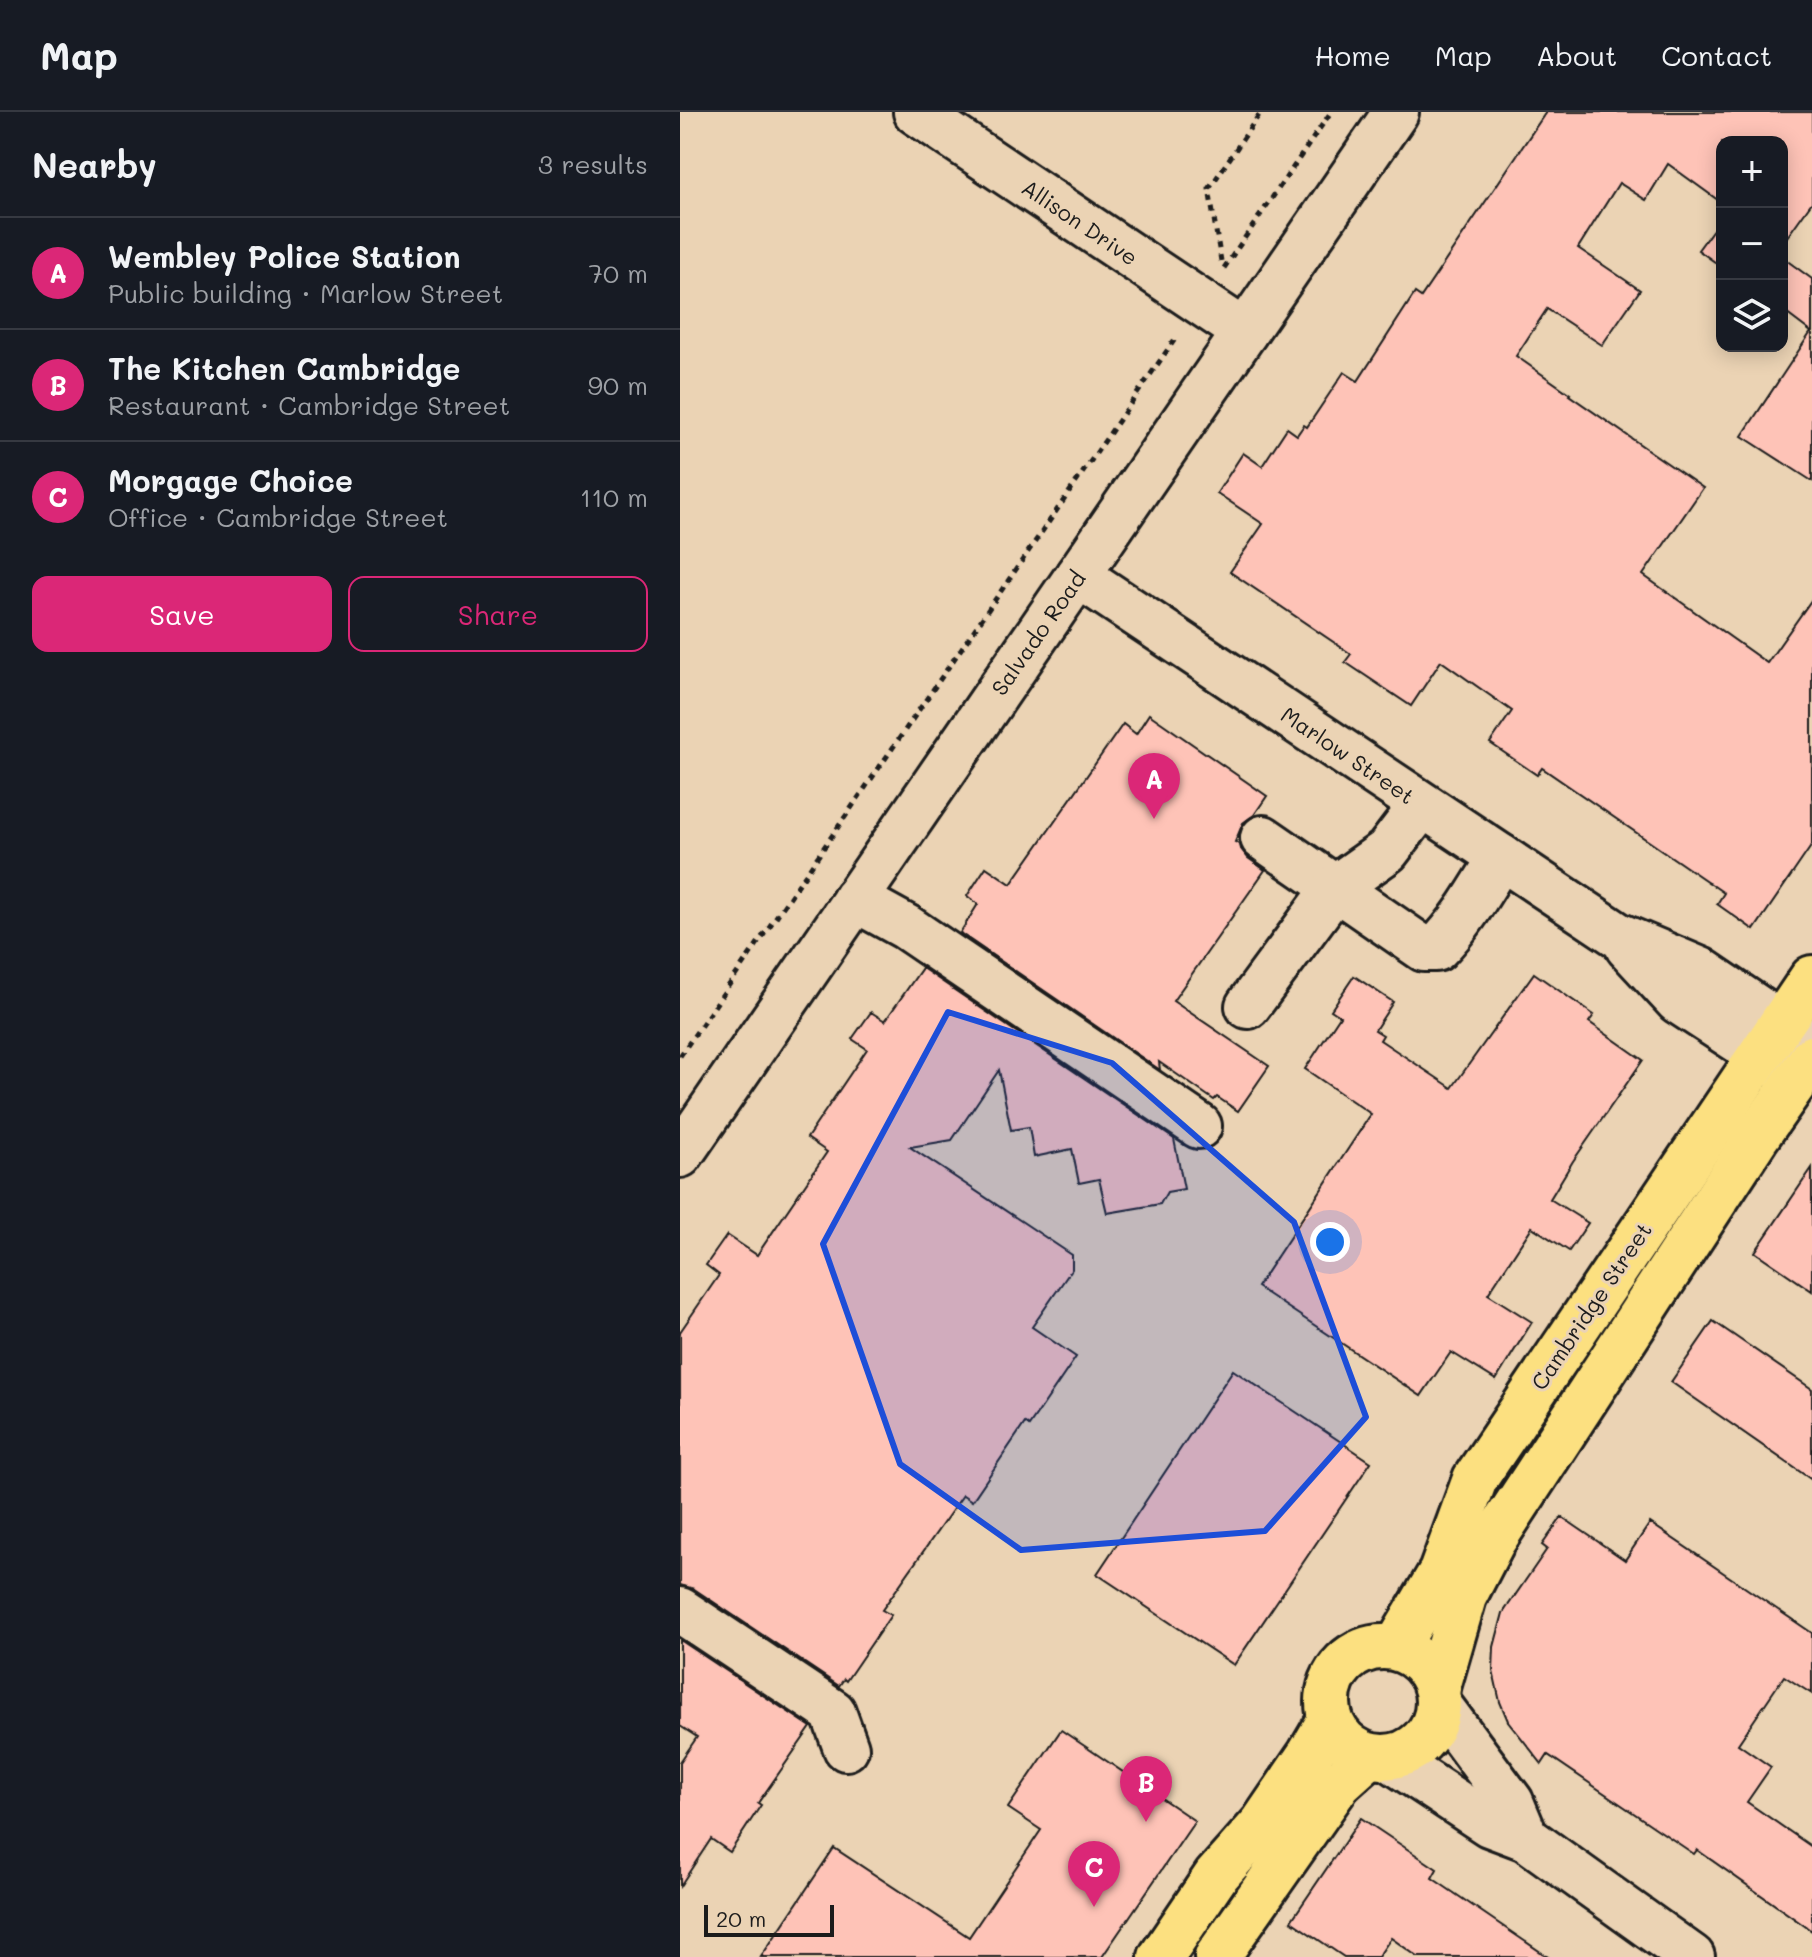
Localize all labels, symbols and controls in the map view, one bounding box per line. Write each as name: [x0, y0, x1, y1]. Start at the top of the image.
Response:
text: Map: [40, 30, 118, 80]
text: Home: [1315, 37, 1391, 73]
text: Map: [1435, 37, 1492, 73]
text: About: [1536, 37, 1617, 73]
text: Contact: [1661, 37, 1772, 73]
map controls: [1716, 136, 1788, 352]
button: +: [1716, 136, 1788, 208]
text: Nearby: [32, 142, 157, 187]
text: 3 results: [538, 147, 648, 181]
street label: Allison Drive: [1016, 172, 1144, 272]
button: −: [1716, 208, 1788, 280]
text: Wembley Police Station: [108, 236, 460, 276]
text: A: [49, 256, 67, 290]
text: 70 m: [588, 256, 648, 290]
text: Public building · Marlow Street: [108, 276, 503, 310]
button: layers: [1716, 280, 1788, 352]
text: The Kitchen Cambridge: [108, 348, 460, 388]
text: B: [49, 368, 67, 402]
text: 90 m: [588, 368, 648, 402]
text: Restaurant · Cambridge Street: [108, 388, 510, 422]
text: Morgage Choice: [108, 460, 353, 500]
text: C: [48, 480, 68, 514]
text: 110 m: [580, 480, 648, 514]
text: Office · Cambridge Street: [108, 500, 448, 534]
street label: Salvado Road: [984, 565, 1092, 701]
button: Save: [32, 576, 332, 652]
button: Share: [348, 576, 648, 652]
street label: Marlow Street: [1276, 700, 1420, 810]
pin: A: [1128, 753, 1180, 819]
street label: Cambridge Street: [1524, 1217, 1658, 1395]
your location: [1310, 1222, 1350, 1262]
pin: B: [1120, 1756, 1172, 1822]
pin: C: [1068, 1841, 1120, 1907]
scale bar: [704, 1901, 834, 1937]
text: 20 m: [716, 1904, 766, 1933]

